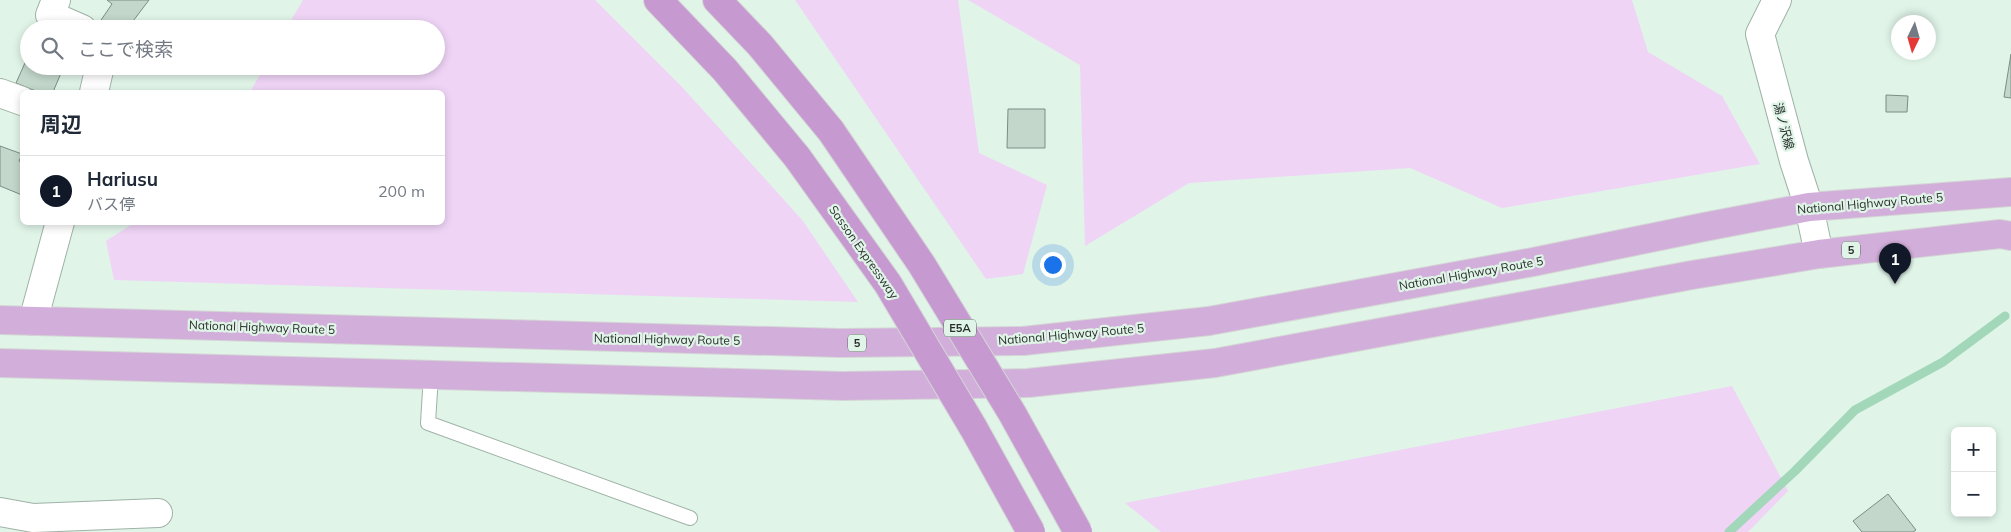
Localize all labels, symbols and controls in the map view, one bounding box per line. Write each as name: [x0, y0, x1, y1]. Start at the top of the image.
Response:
north arrow: [1891, 15, 1936, 60]
search box: [20, 20, 445, 75]
icon: search: [38, 34, 66, 62]
text: ここで検索: [78, 37, 173, 61]
street label: 湯ノ沢線: [1771, 101, 1797, 151]
text: 周辺: [40, 111, 82, 137]
text: Hariusu: [87, 167, 158, 191]
text: 1: [51, 181, 61, 201]
text: 200 m: [378, 181, 425, 201]
street label: National Highway Route 5: [1796, 189, 1944, 217]
text: バス停: [87, 194, 135, 214]
street label: Sasson Expressway: [826, 202, 902, 302]
road number: 5: [1842, 242, 1860, 258]
pin: 1: [1879, 243, 1911, 284]
your location: [1040, 252, 1066, 278]
street label: National Highway Route 5: [1398, 253, 1544, 293]
street label: National Highway Route 5: [189, 317, 335, 337]
road number: E5A: [944, 319, 976, 336]
street label: National Highway Route 5: [997, 320, 1145, 348]
street label: National Highway Route 5: [594, 330, 740, 348]
road number: 5: [848, 334, 866, 352]
map controls: [1951, 427, 1996, 517]
button: +: [1951, 427, 1996, 472]
button: −: [1951, 472, 1996, 517]

